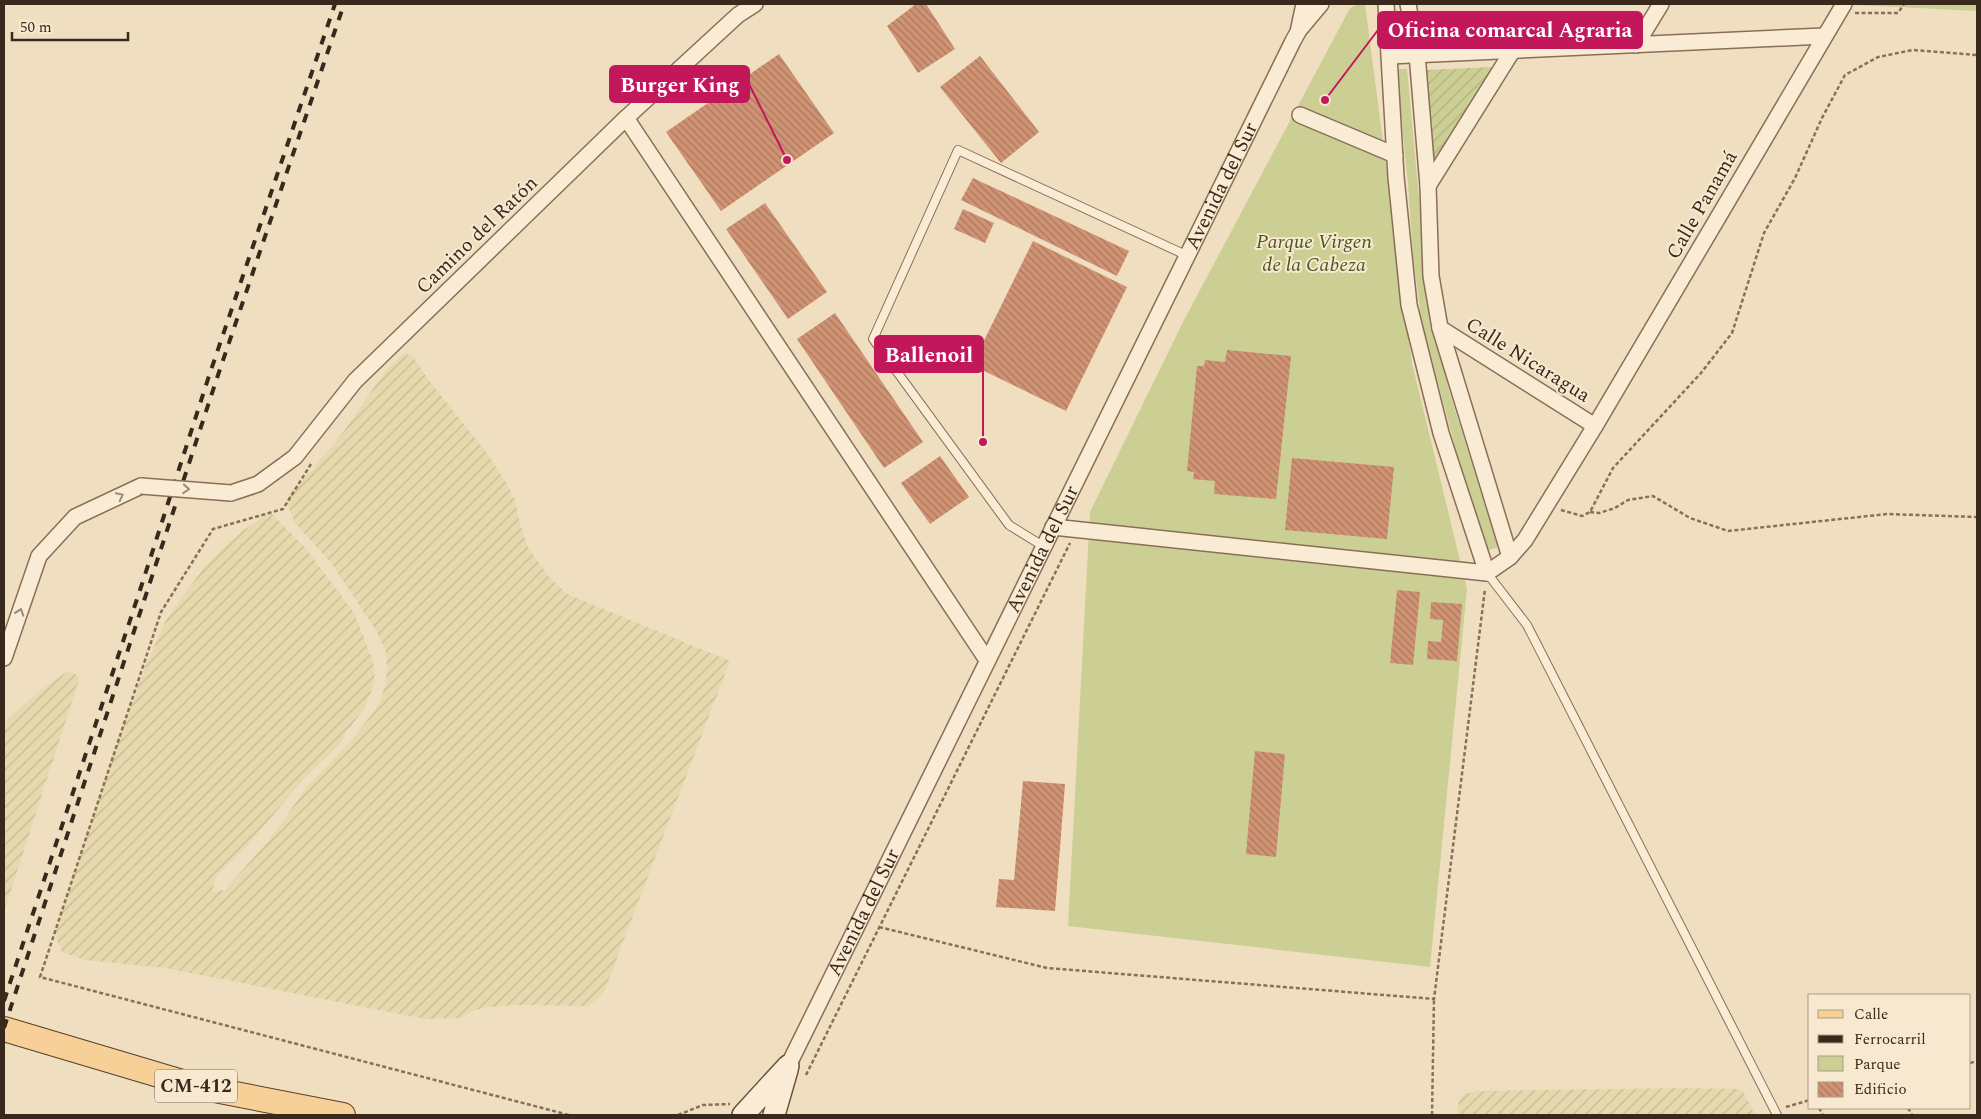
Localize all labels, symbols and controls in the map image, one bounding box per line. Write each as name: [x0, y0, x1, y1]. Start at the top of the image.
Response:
scale bar: [12, 10, 129, 42]
callout: Oficina comarcal Agraria: [1378, 12, 1642, 48]
text: Oficina comarcal Agraria: [1388, 15, 1632, 47]
text: 50 m: [20, 16, 52, 39]
callout: Burger King: [610, 66, 749, 102]
text: Burger King: [620, 70, 740, 102]
street label: Avenida del Sur: [1177, 117, 1266, 255]
street label: Calle Panamá: [1659, 145, 1745, 265]
street label: Camino del Ratón: [409, 169, 545, 301]
park label: Parque Virgen de la Cabeza: [1256, 227, 1372, 280]
street label: Calle Nicaragua: [1460, 310, 1596, 410]
callout: Ballenoil: [875, 336, 983, 372]
text: Ballenoil: [885, 340, 973, 372]
street label: Avenida del Sur: [998, 480, 1087, 618]
one-way arrow: [182, 484, 190, 495]
one-way arrow: [115, 492, 124, 502]
one-way arrow: [14, 608, 24, 617]
street label: Avenida del Sur: [819, 844, 908, 982]
legend: [1808, 994, 1971, 1109]
text: Calle: [1854, 1003, 1888, 1026]
text: Ferrocarril: [1854, 1028, 1926, 1051]
text: Parque: [1854, 1053, 1901, 1076]
road number: CM-412: [155, 1070, 237, 1102]
text: Edificio: [1854, 1078, 1907, 1101]

